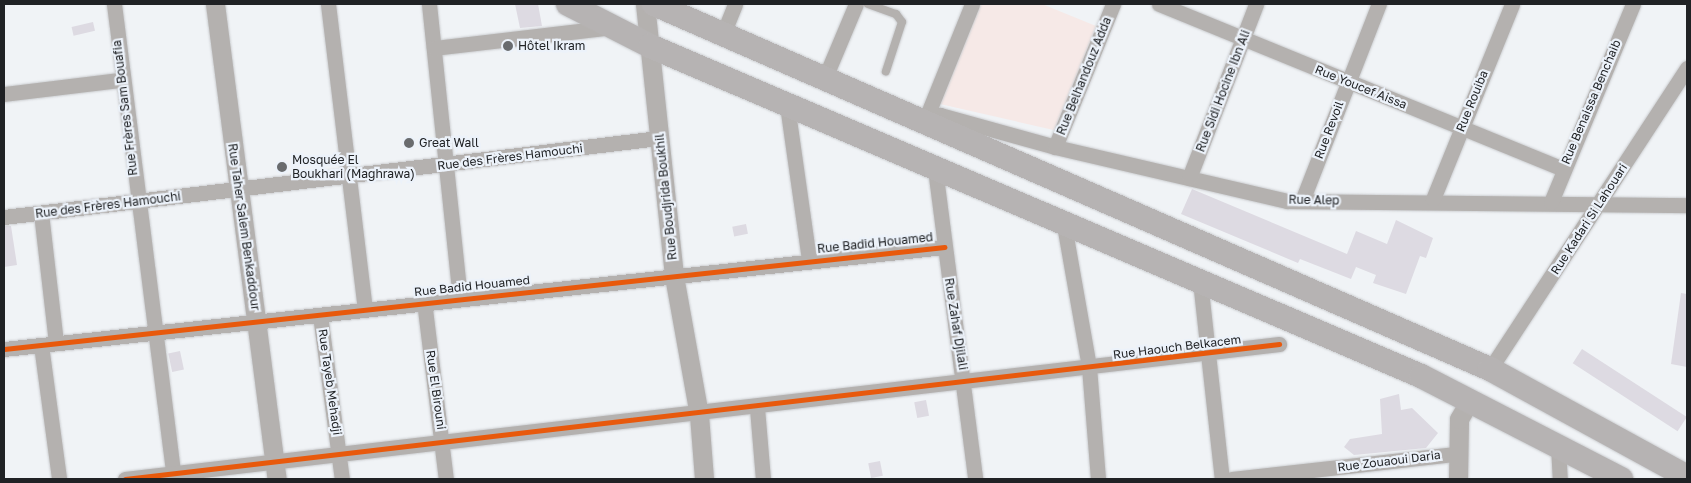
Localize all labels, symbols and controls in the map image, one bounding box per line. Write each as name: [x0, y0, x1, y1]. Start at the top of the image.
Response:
street label: Rue Belhandouz Adda: [1054, 15, 1114, 137]
street label: Rue Sidi Hocine Ibn Ali: [1193, 28, 1253, 154]
street label: Rue Benaissa Benchaib: [1558, 38, 1624, 166]
street label: Rue Frères Sam Bouafia: [110, 39, 140, 177]
place label: Hôtel Ikram: [518, 39, 585, 53]
marker: Hôtel Ikram: [502, 40, 514, 52]
street label: Rue Youcef Aissa: [1313, 62, 1409, 112]
street label: Rue Rouiba: [1453, 68, 1491, 134]
street label: Rue Revoil: [1311, 99, 1347, 161]
street label: Rue Boudjrida Boukhil: [652, 133, 680, 261]
place label: Great Wall: [419, 136, 479, 150]
marker: Great Wall: [403, 137, 415, 149]
street label: Rue des Frères Hamouchi: [436, 141, 584, 173]
street label: Rue Taher Salem Benkaddour: [225, 142, 263, 312]
place label: Mosquée El Boukhari (Maghrawa): [292, 153, 415, 181]
marker: Mosquée El Boukhari (Maghrawa): [276, 161, 288, 173]
street label: Rue Kadari Si Lahouari: [1548, 161, 1630, 277]
street label: Rue des Frères Hamouchi: [34, 189, 182, 221]
street label: Rue Alep: [1288, 192, 1340, 208]
street label: Rue Badid Houamed: [816, 230, 934, 256]
street label: Rue Badid Houamed: [413, 273, 531, 299]
street label: Rue Zahaf Djilali: [942, 277, 970, 371]
street label: Rue Tayeb Mehadji: [315, 328, 345, 436]
street label: Rue Haouch Belkacem: [1112, 332, 1242, 362]
street label: Rue El Birouni: [423, 349, 449, 431]
street label: Rue Zouaoui Daria: [1337, 448, 1441, 474]

